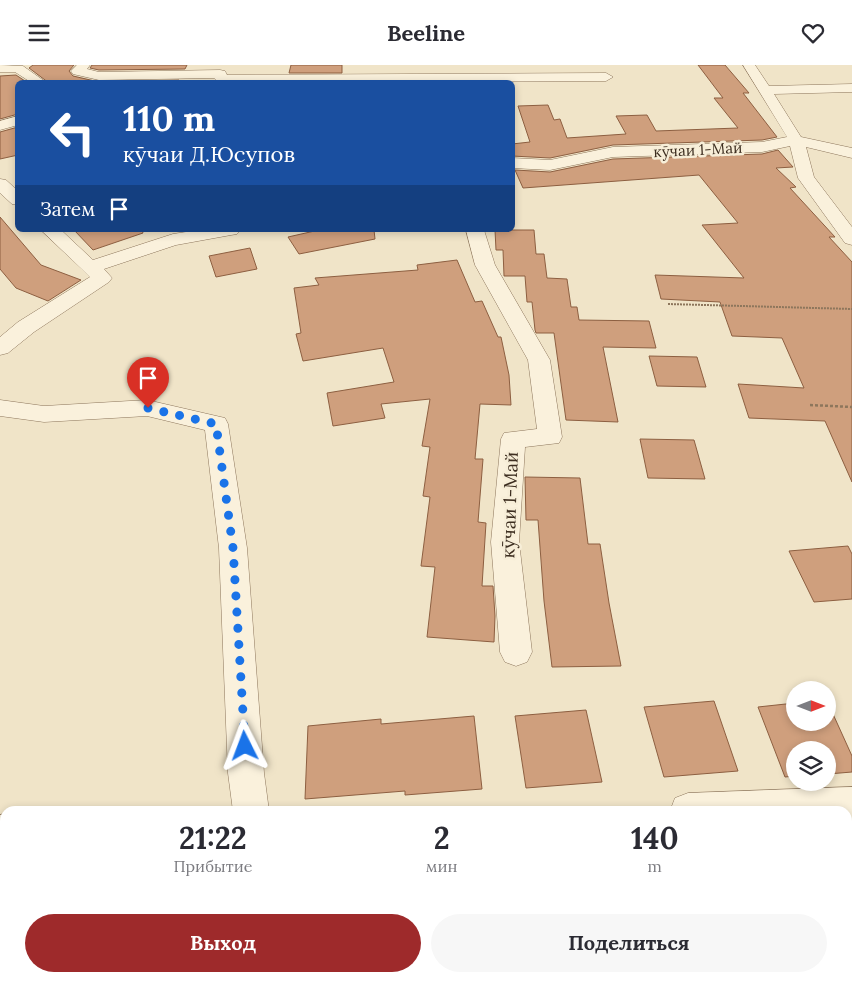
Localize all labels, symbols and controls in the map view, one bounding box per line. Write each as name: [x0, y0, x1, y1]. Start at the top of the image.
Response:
icon: menu: [25, 19, 53, 47]
text: Beeline: [387, 19, 465, 47]
icon: heart: [799, 19, 827, 47]
text: 110 m: [123, 96, 215, 141]
icon: left: [40, 100, 105, 165]
street label: кӯчаи 1-Май: [653, 138, 743, 161]
text: кӯчаи Д.Юсупов: [123, 140, 295, 168]
icon: arrive: [105, 195, 133, 223]
text: Затем: [40, 197, 95, 221]
pin: [127, 357, 169, 408]
icon: arrive: [134, 364, 162, 392]
street label: кӯчаи 1-Май: [496, 451, 523, 559]
north arrow: [786, 681, 836, 731]
map controls: [786, 681, 836, 791]
position arrow: [218, 719, 270, 771]
button: layers: [786, 741, 836, 791]
text: 21:22: [179, 819, 247, 857]
text: 2: [434, 819, 450, 857]
text: 140: [631, 819, 679, 857]
text: Прибытие: [173, 856, 252, 876]
text: мин: [426, 856, 458, 876]
text: m: [648, 856, 662, 876]
button: Выход: [25, 914, 421, 972]
button: Поделиться: [431, 914, 827, 972]

